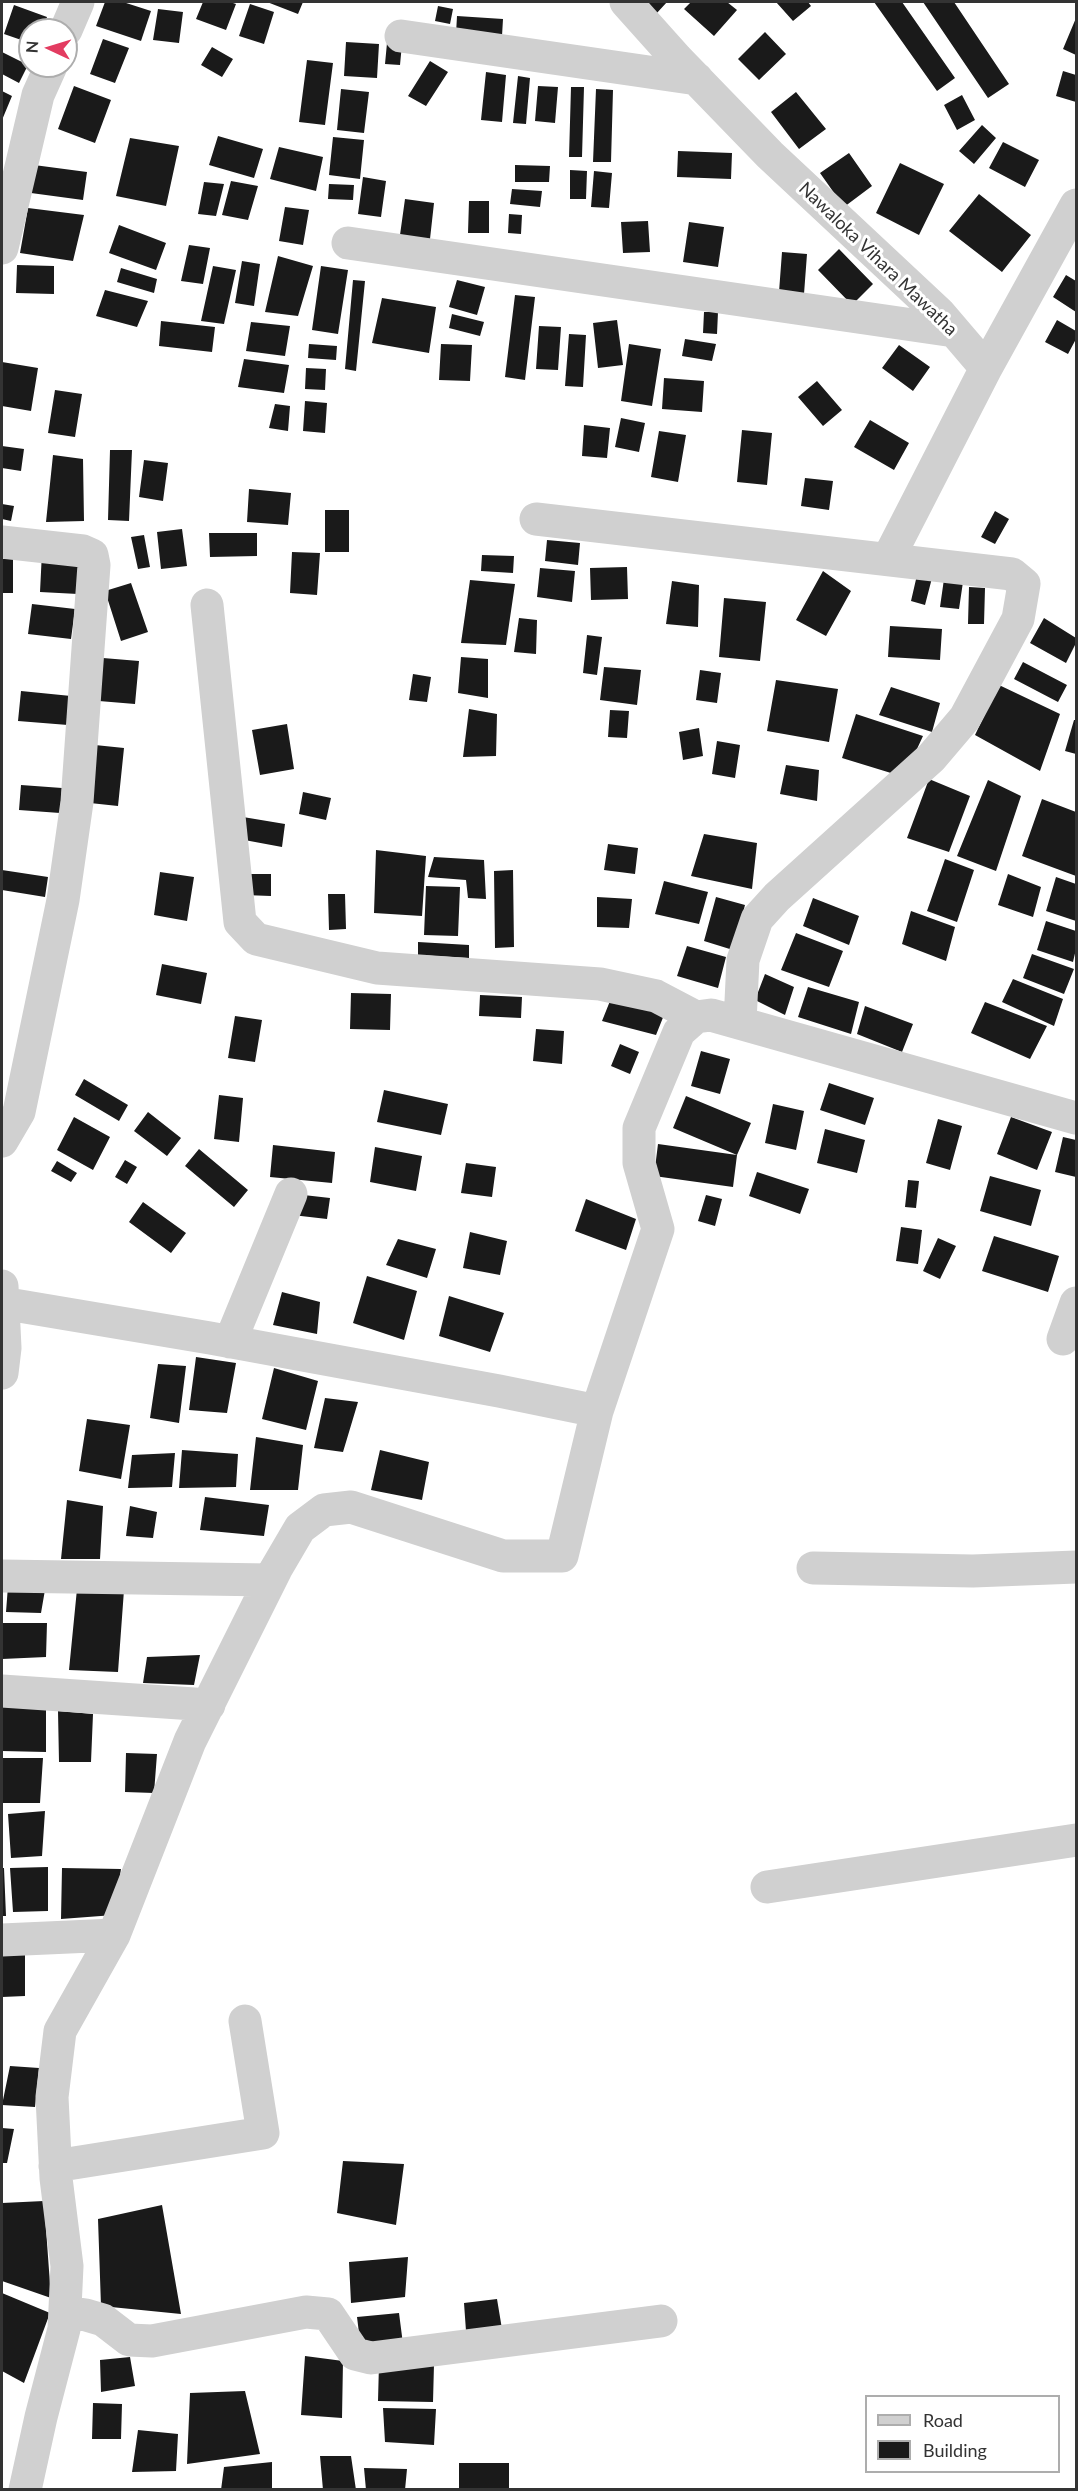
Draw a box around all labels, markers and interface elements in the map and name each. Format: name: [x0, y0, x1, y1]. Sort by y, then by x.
north arrow: [18, 18, 78, 78]
text: N: [22, 40, 41, 54]
street label: Nawaloka Vihara Mawatha: [794, 178, 962, 340]
legend: [865, 2395, 1060, 2473]
text: Road: [923, 2409, 963, 2431]
text: Building: [923, 2439, 987, 2461]

